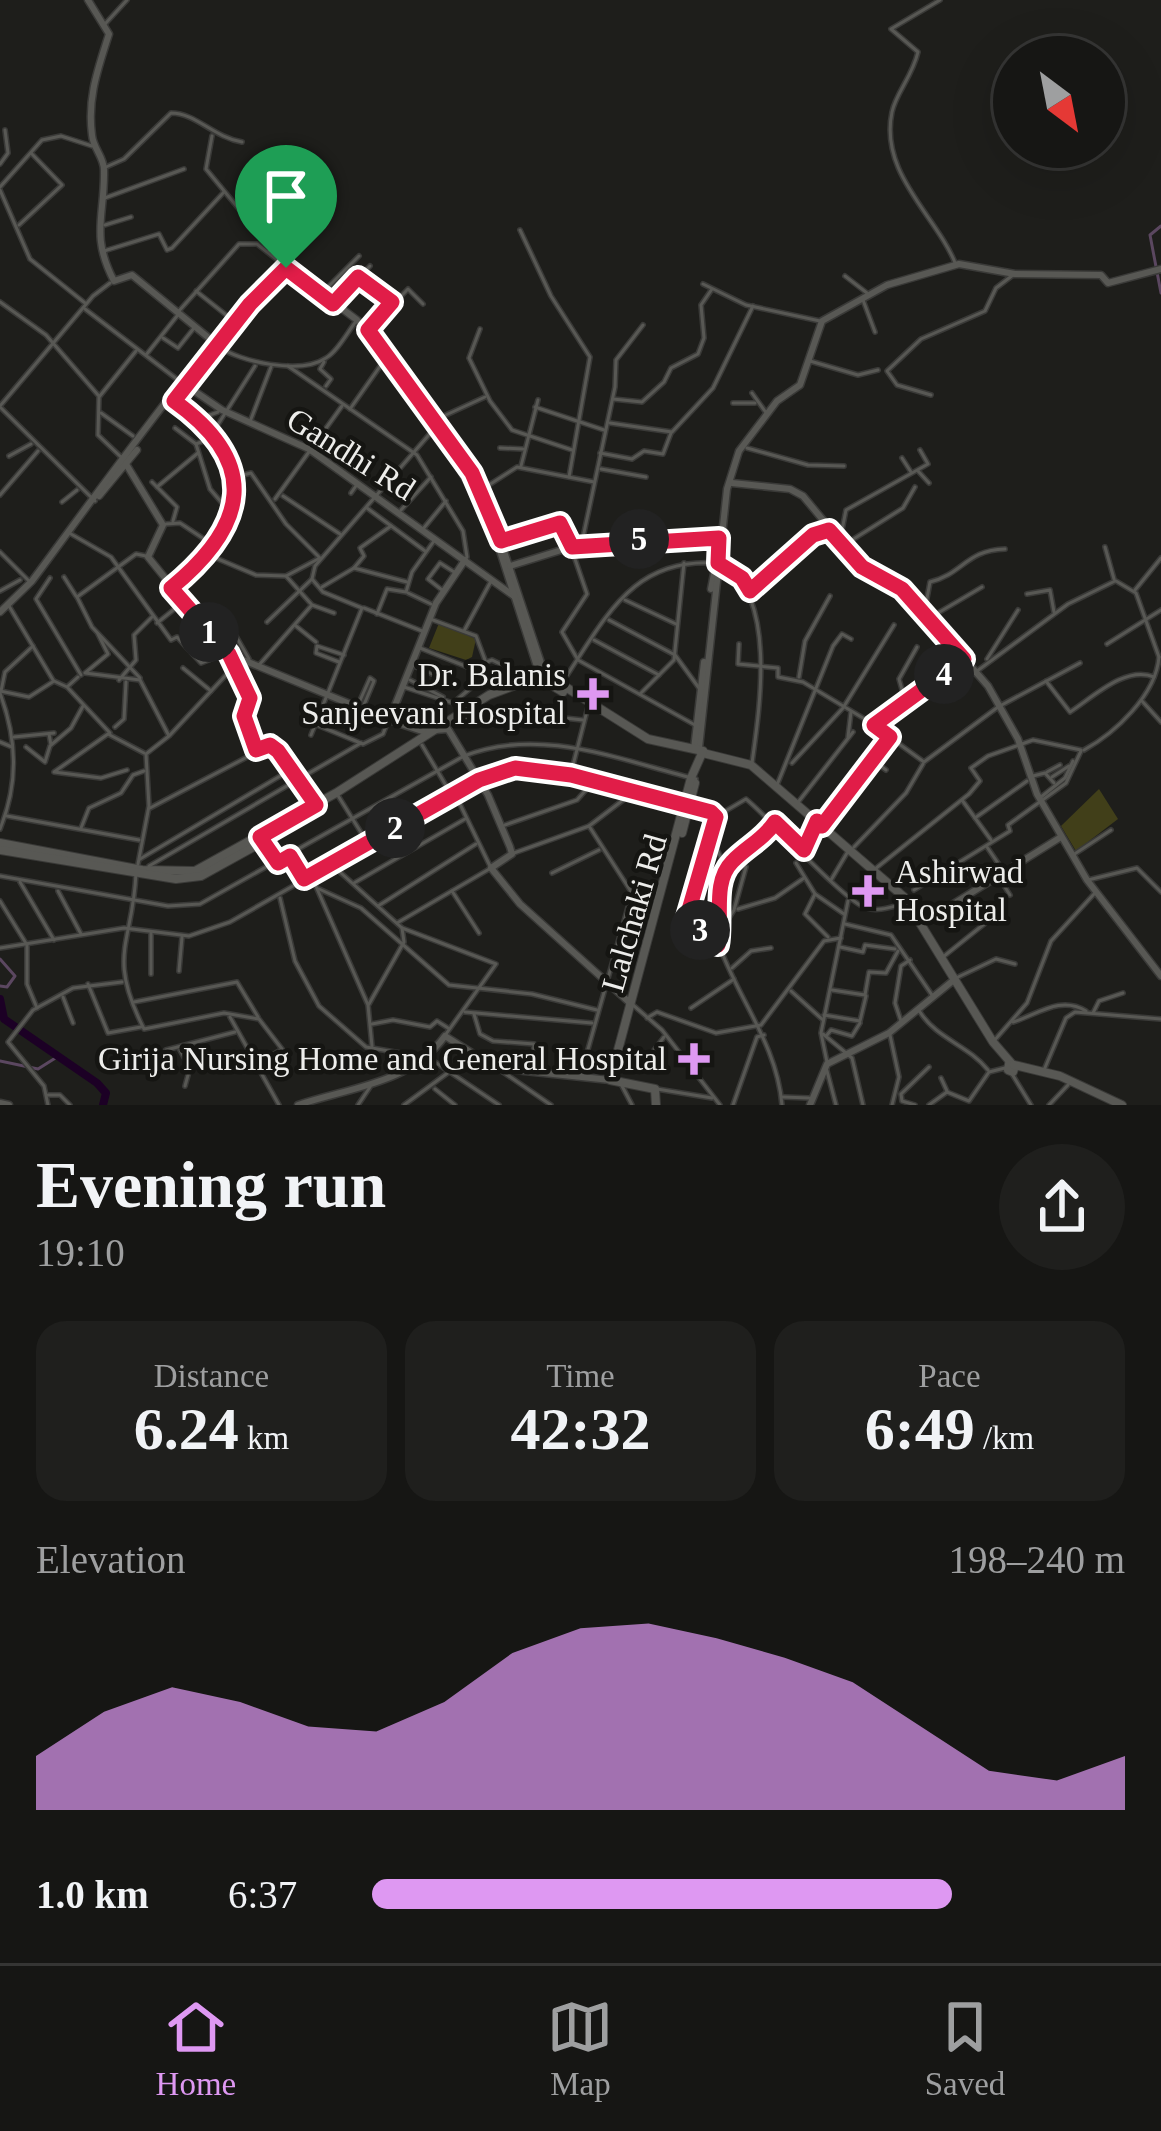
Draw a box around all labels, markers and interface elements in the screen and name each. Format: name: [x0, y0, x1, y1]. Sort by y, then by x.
north arrow: [993, 36, 1125, 168]
map controls: [993, 36, 1125, 168]
pin: [235, 145, 337, 268]
icon: arrive: [253, 163, 319, 229]
street label: Gandhi Rd: [280, 401, 422, 508]
pin: 5: [609, 509, 669, 569]
text: 5: [631, 521, 647, 557]
pin: 1: [179, 602, 239, 662]
text: 1: [201, 614, 217, 650]
pin: 4: [914, 644, 974, 704]
text: 4: [936, 656, 952, 692]
place label: Dr. Balanis Sanjeevani Hospital: [301, 657, 566, 731]
marker: Dr. Balanis Sanjeevani Hospital: [577, 678, 609, 710]
pin: 2: [365, 798, 425, 858]
text: 2: [387, 810, 403, 846]
street label: Lalchaki Rd: [594, 830, 674, 996]
place label: Ashirwad Hospital: [895, 854, 1024, 928]
marker: Ashirwad Hospital: [852, 875, 884, 907]
pin: 3: [670, 900, 730, 960]
text: 3: [692, 912, 708, 948]
place label: Girija Nursing Home and General Hospital: [98, 1041, 667, 1077]
marker: Girija Nursing Home and General Hospital: [678, 1043, 710, 1075]
button: share: [999, 1144, 1125, 1270]
text: Evening run: [36, 1148, 386, 1221]
text: 19:10: [36, 1231, 125, 1274]
text: Distance: [154, 1358, 269, 1394]
text: Time: [546, 1358, 615, 1394]
text: Pace: [918, 1358, 981, 1394]
text: 6.24: [134, 1396, 239, 1462]
text: 42:32: [511, 1396, 650, 1462]
text: 6:49: [865, 1396, 975, 1462]
text: km: [239, 1420, 289, 1456]
text: /km: [975, 1420, 1034, 1456]
text: Elevation: [36, 1538, 185, 1581]
text: 198–240 m: [948, 1538, 1125, 1581]
text: 1.0 km: [36, 1873, 149, 1916]
text: 6:37: [228, 1873, 297, 1916]
tab: Home: [156, 1994, 236, 2103]
tab: Map: [547, 1994, 613, 2103]
tab: Saved: [925, 1994, 1005, 2103]

